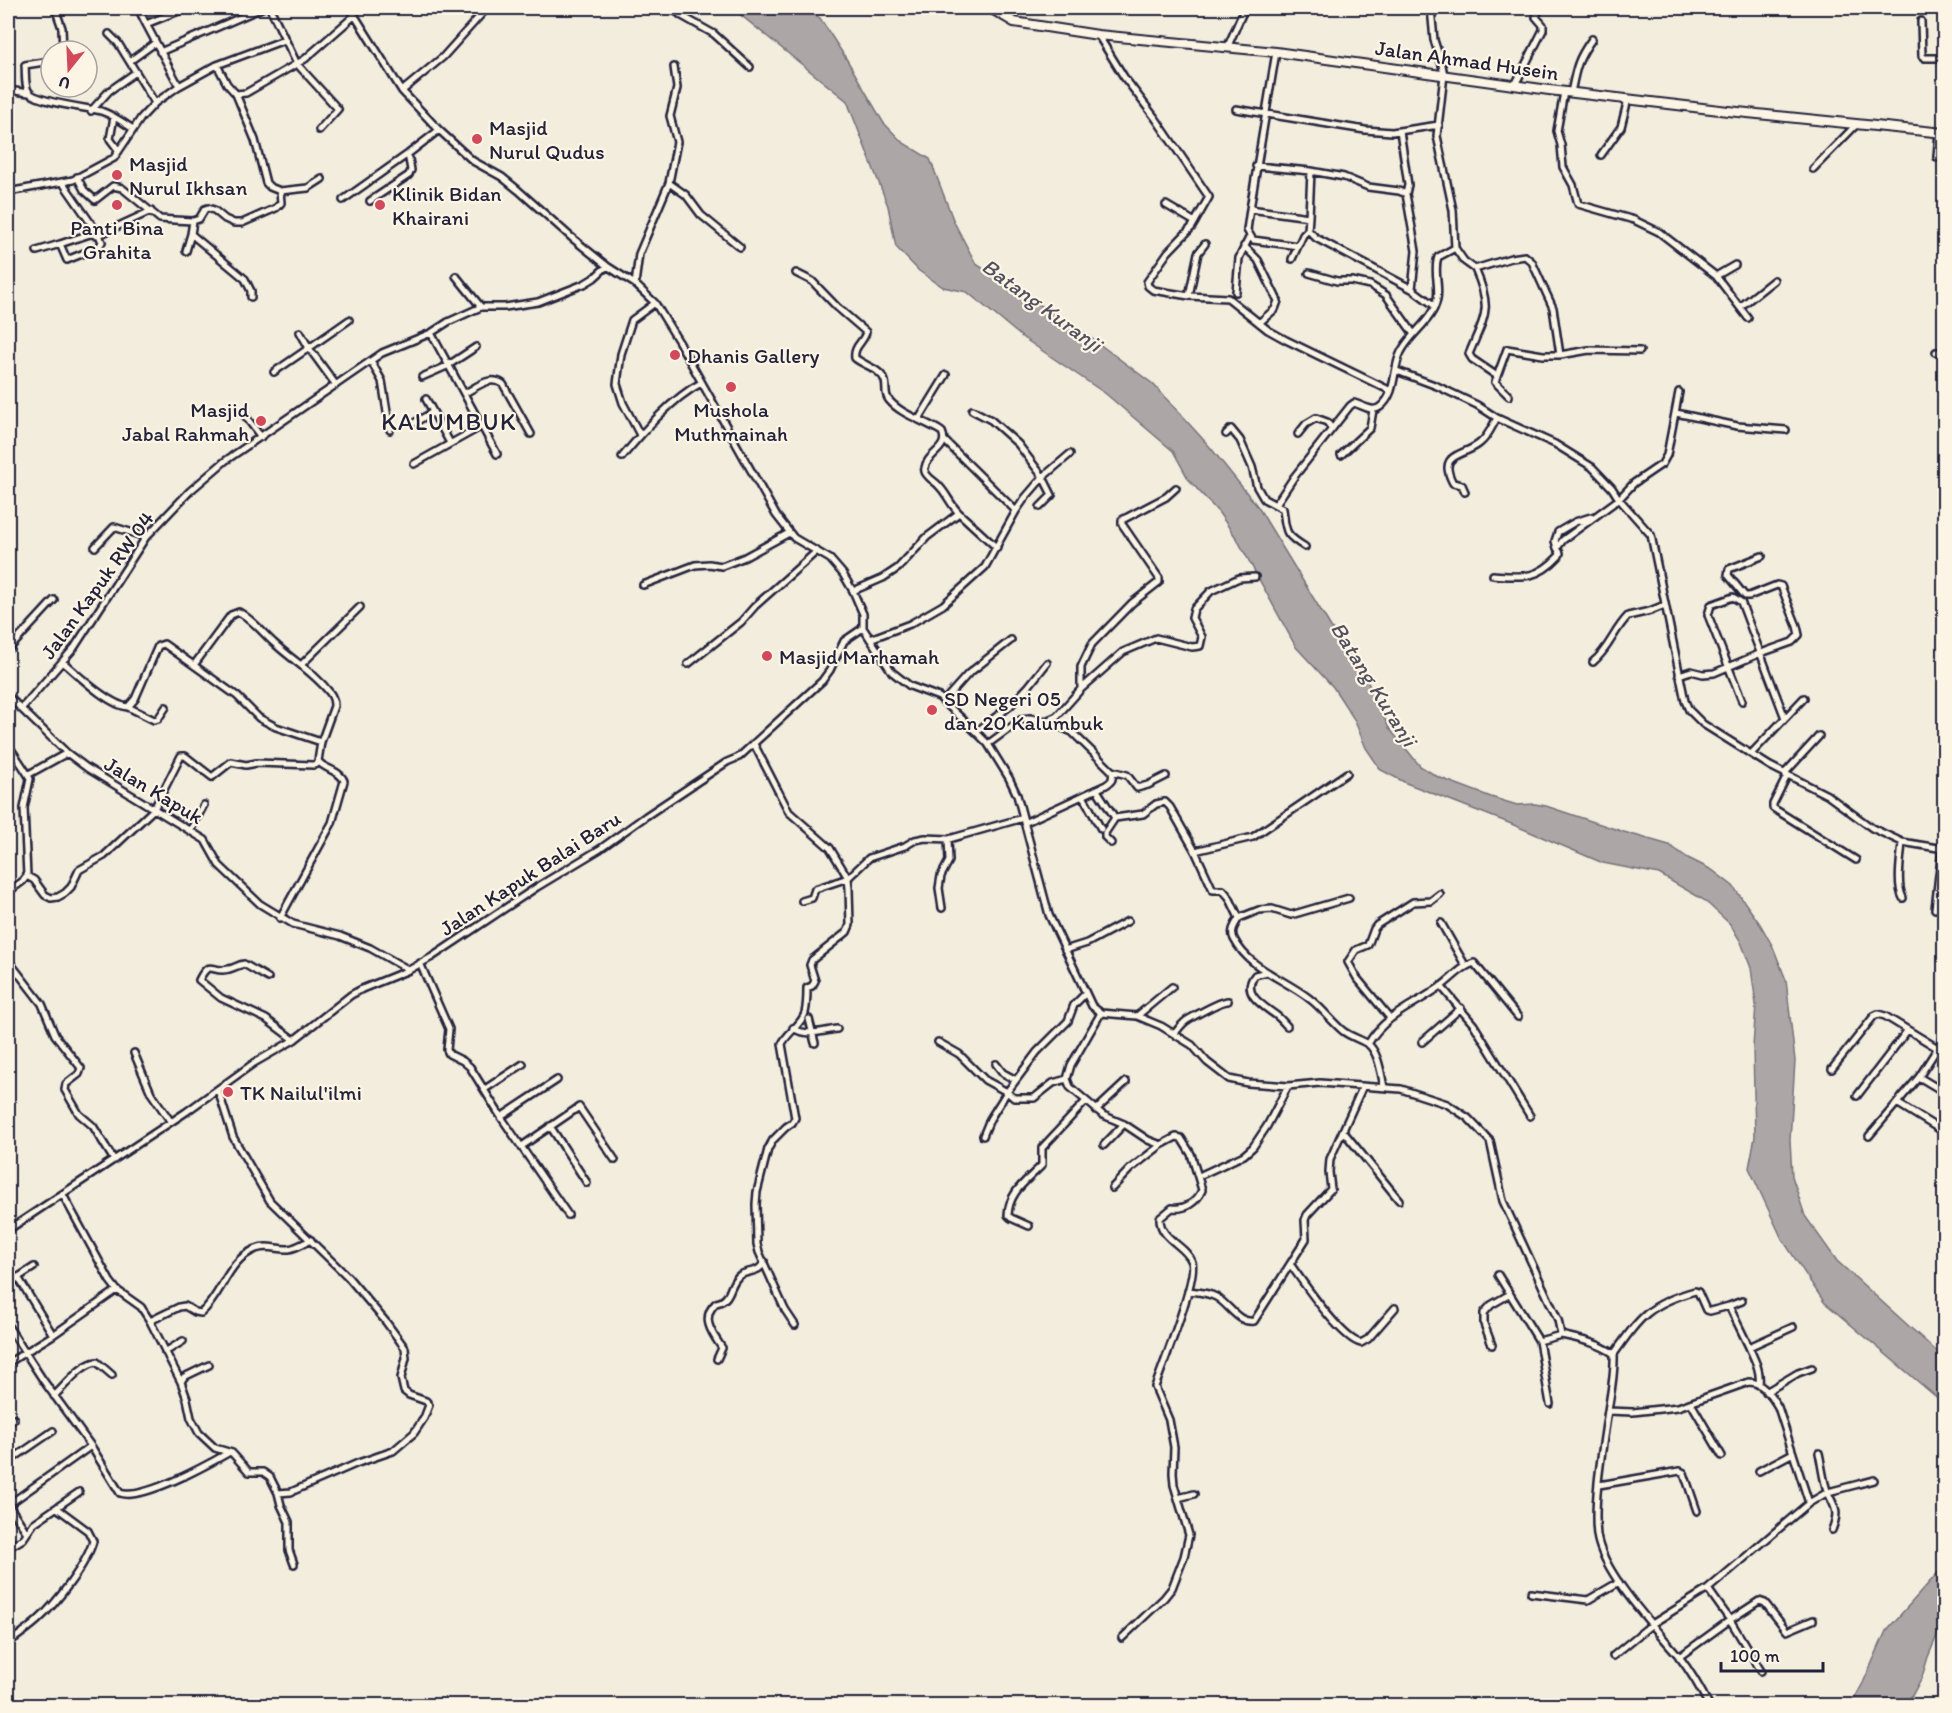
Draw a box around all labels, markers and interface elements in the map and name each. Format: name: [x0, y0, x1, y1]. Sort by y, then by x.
street label: Jalan Ahmad Husein: [1374, 35, 1560, 85]
north arrow: [39, 39, 99, 99]
text: U: [57, 72, 72, 93]
place label: Masjid Nurul Qudus: [489, 115, 605, 164]
marker: Masjid Nurul Qudus: [470, 132, 484, 146]
place label: Masjid Nurul Ikhsan: [129, 151, 248, 200]
marker: Masjid Nurul Ikhsan: [110, 168, 124, 182]
place label: Klinik Bidan Khairani: [392, 181, 502, 230]
marker: Panti Bina Grahita: [110, 198, 124, 212]
marker: Klinik Bidan Khairani: [373, 198, 387, 212]
place label: Panti Bina Grahita: [70, 215, 164, 264]
water label: Batang Kuranji: [977, 252, 1109, 359]
place label: Dhanis Gallery: [687, 343, 820, 368]
marker: Dhanis Gallery: [668, 348, 682, 362]
marker: Mushola Muthmainah: [724, 380, 738, 394]
place label: Masjid Jabal Rahmah: [122, 397, 250, 446]
place label: Mushola Muthmainah: [674, 397, 788, 446]
district label: KALUMBUK: [381, 407, 517, 436]
marker: Masjid Jabal Rahmah: [254, 414, 268, 428]
street label: Jalan Kapuk RW 04: [35, 506, 159, 664]
water label: Batang Kuranji: [1325, 617, 1424, 753]
place label: Masjid Marhamah: [779, 644, 940, 669]
marker: Masjid Marhamah: [760, 649, 774, 663]
place label: SD Negeri 05 dan 20 Kalumbuk: [944, 686, 1103, 735]
marker: SD Negeri 05 dan 20 Kalumbuk: [925, 703, 939, 717]
street label: Jalan Kapuk: [100, 751, 208, 829]
street label: Jalan Kapuk Balai Baru: [435, 805, 625, 941]
place label: TK Nailul'ilmi: [240, 1080, 362, 1105]
marker: TK Nailul'ilmi: [221, 1085, 235, 1099]
scale bar: [1721, 1635, 1823, 1673]
text: 100 m: [1730, 1645, 1780, 1667]

